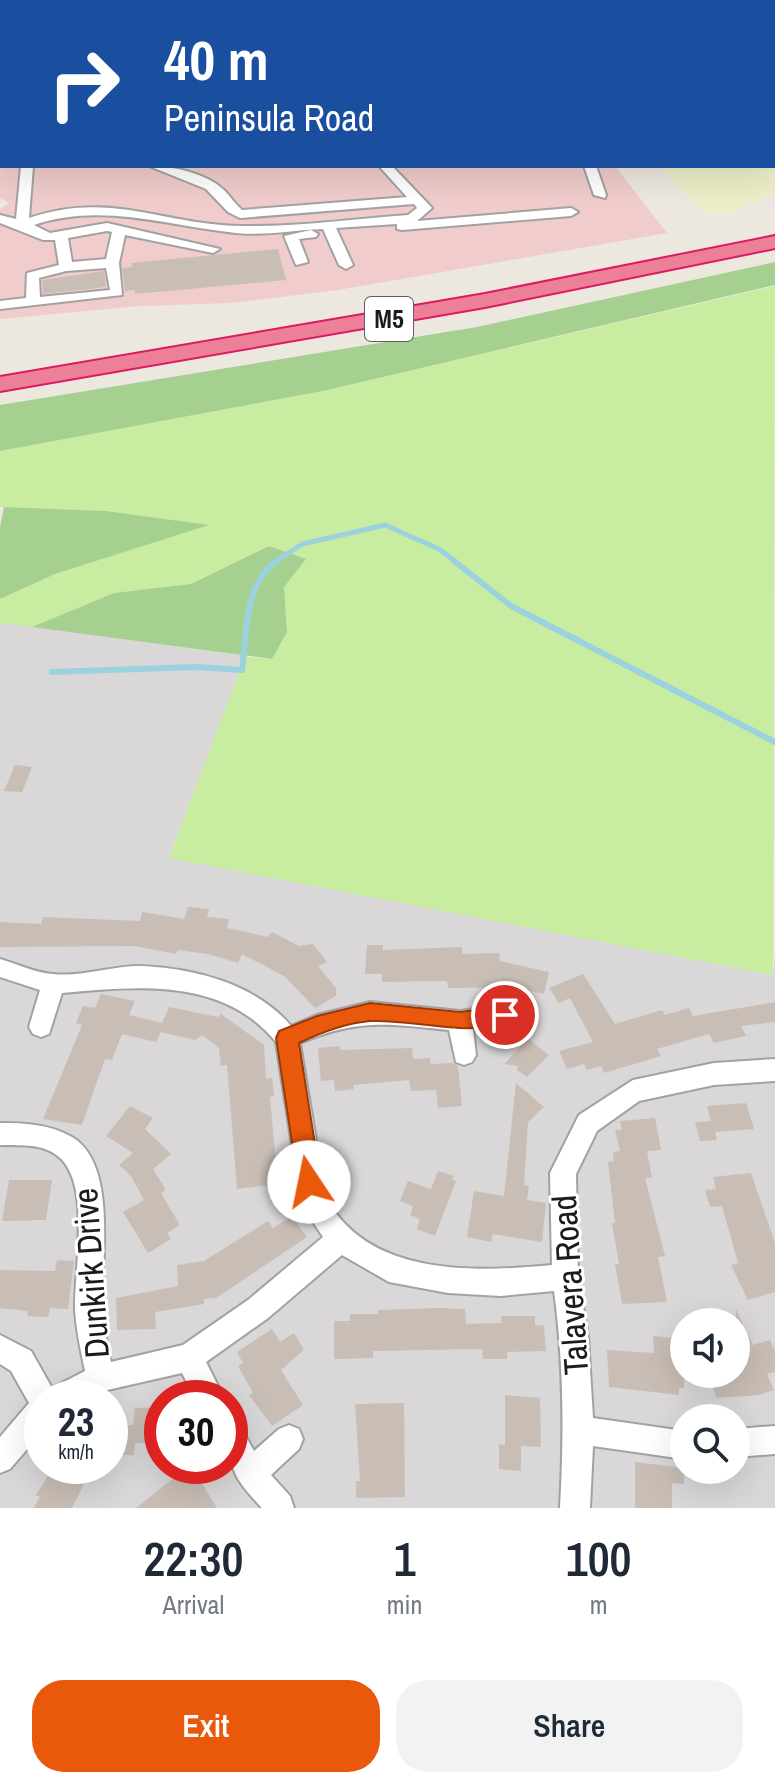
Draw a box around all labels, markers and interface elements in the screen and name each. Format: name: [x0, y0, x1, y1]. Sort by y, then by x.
text: 40 m: [164, 22, 269, 97]
icon: right: [32, 32, 136, 136]
text: Peninsula Road: [164, 94, 374, 142]
road number: M5: [365, 297, 413, 341]
pin: [471, 981, 539, 1049]
icon: arrive: [483, 993, 527, 1037]
position arrow: [267, 1140, 351, 1224]
street label: Dunkirk Drive: [62, 1186, 120, 1360]
street label: Talavera Road: [541, 1193, 599, 1377]
map controls: [670, 1308, 750, 1484]
button: sound: [670, 1308, 750, 1388]
speed limit sign: 30: [144, 1380, 248, 1484]
text: 23: [58, 1395, 94, 1448]
button: search: [670, 1404, 750, 1484]
text: km/h: [58, 1438, 94, 1465]
text: 22:30: [143, 1526, 243, 1591]
text: 1: [394, 1526, 416, 1591]
text: 100: [566, 1526, 632, 1591]
text: Arrival: [163, 1587, 224, 1622]
text: min: [387, 1587, 422, 1622]
text: m: [590, 1587, 608, 1622]
button: Exit: [32, 1680, 380, 1772]
button: Share: [396, 1680, 743, 1772]

